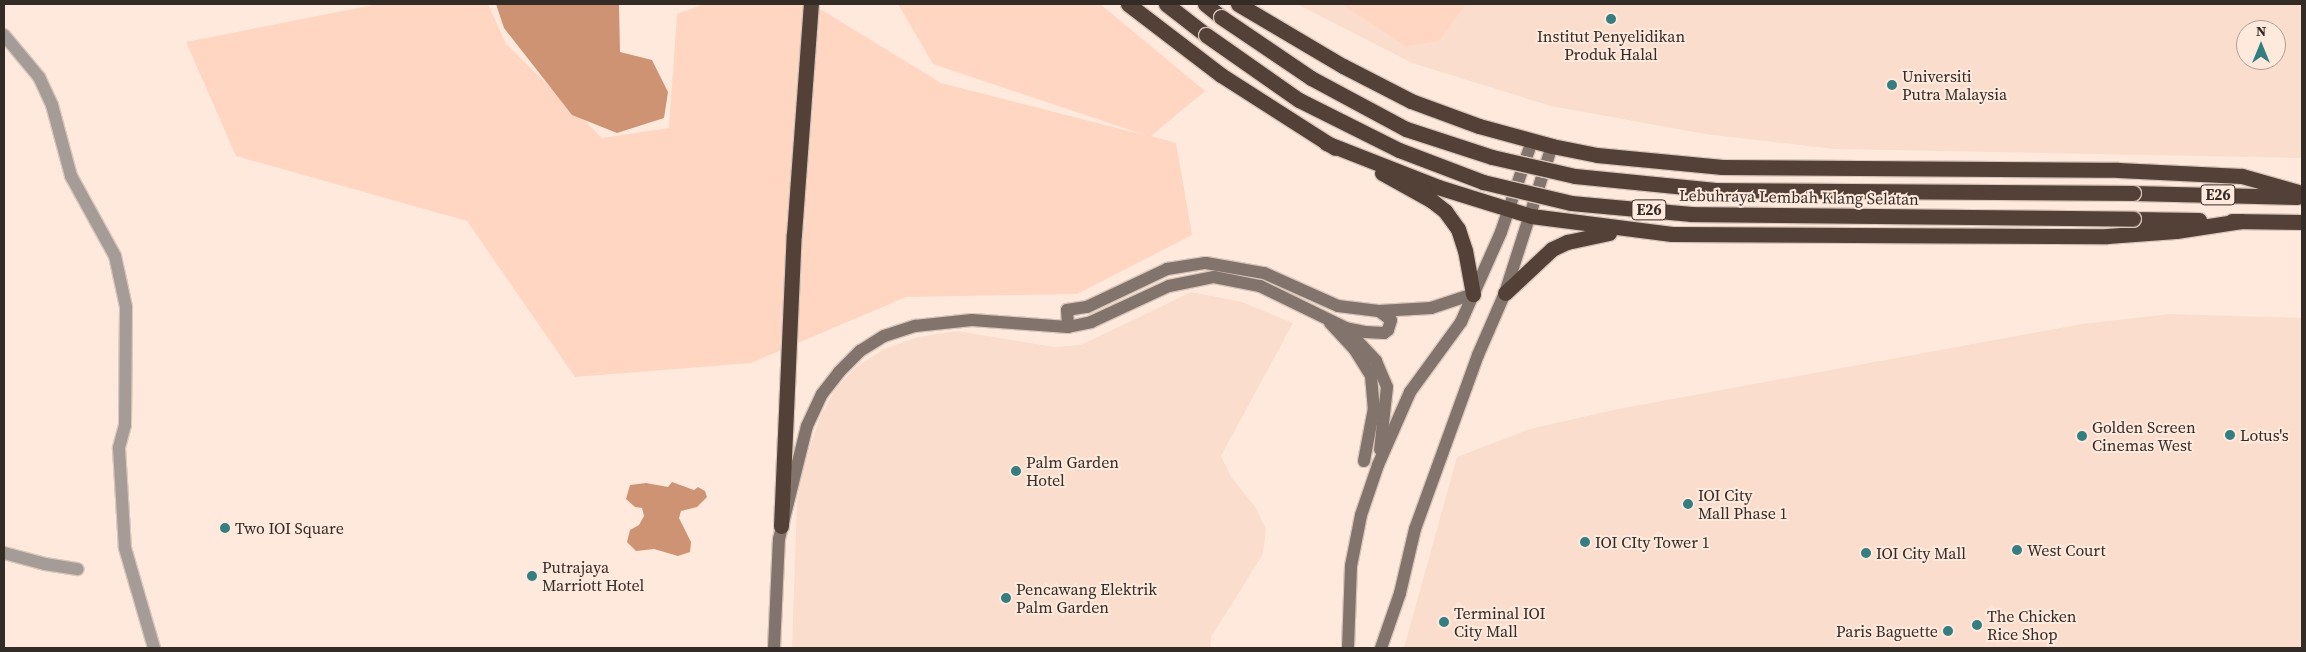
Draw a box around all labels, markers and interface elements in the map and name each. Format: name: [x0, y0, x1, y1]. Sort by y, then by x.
marker: Institut Penyelidikan Produk Halal: [1605, 13, 1617, 25]
north arrow: [2236, 20, 2286, 70]
text: N: [2256, 21, 2266, 41]
place label: Institut Penyelidikan Produk Halal: [1537, 26, 1685, 64]
place label: Universiti Putra Malaysia: [1902, 66, 2007, 104]
marker: Universiti Putra Malaysia: [1886, 79, 1898, 91]
road number: E26: [2199, 182, 2237, 208]
street label: Lebuhraya Lembah Klang Selatan: [1679, 185, 1919, 209]
road number: E26: [1630, 198, 1668, 222]
place label: Golden Screen Cinemas West: [2092, 417, 2196, 455]
place label: Lotus's: [2240, 425, 2289, 445]
marker: Lotus's: [2224, 429, 2236, 441]
marker: Golden Screen Cinemas West: [2076, 430, 2088, 442]
place label: Palm Garden Hotel: [1026, 452, 1119, 490]
marker: Palm Garden Hotel: [1010, 465, 1022, 477]
place label: IOI City Mall Phase 1: [1698, 485, 1788, 523]
marker: IOI City Mall Phase 1: [1682, 498, 1694, 510]
place label: Two IOI Square: [235, 518, 344, 538]
marker: Two IOI Square: [219, 522, 231, 534]
place label: IOI CIty Tower 1: [1595, 532, 1710, 552]
marker: IOI CIty Tower 1: [1579, 536, 1591, 548]
place label: West Court: [2027, 540, 2106, 560]
place label: IOI City Mall: [1876, 543, 1966, 563]
marker: West Court: [2011, 544, 2023, 556]
marker: IOI City Mall: [1860, 547, 1872, 559]
place label: Putrajaya Marriott Hotel: [542, 557, 644, 595]
marker: Putrajaya Marriott Hotel: [526, 570, 538, 582]
place label: Pencawang Elektrik Palm Garden: [1016, 579, 1157, 617]
marker: Pencawang Elektrik Palm Garden: [1000, 592, 1012, 604]
place label: Terminal IOI City Mall: [1454, 603, 1545, 641]
place label: The Chicken Rice Shop: [1987, 606, 2077, 644]
marker: Terminal IOI City Mall: [1438, 616, 1450, 628]
marker: The Chicken Rice Shop: [1971, 619, 1983, 631]
place label: Paris Baguette: [1836, 621, 1938, 641]
marker: Paris Baguette: [1942, 625, 1954, 637]

